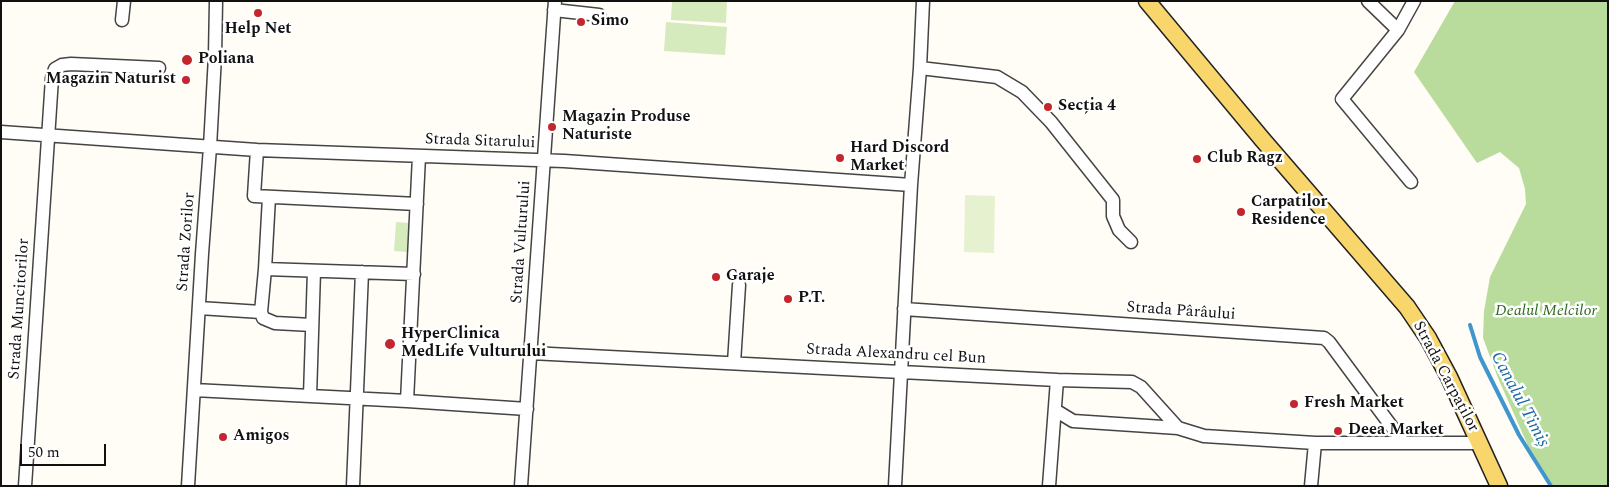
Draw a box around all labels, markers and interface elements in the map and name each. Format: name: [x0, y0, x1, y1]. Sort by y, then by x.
marker: Help Net: [252, 7, 264, 19]
place label: Simo: [591, 12, 629, 32]
marker: Simo: [575, 16, 587, 28]
place label: Help Net: [224, 20, 292, 40]
place label: Poliana: [198, 50, 254, 70]
marker: Poliana: [180, 53, 194, 67]
place label: Magazin Naturist: [46, 70, 176, 90]
marker: Magazin Naturist: [180, 74, 192, 86]
place label: Secția 4: [1058, 97, 1116, 117]
marker: Secția 4: [1042, 101, 1054, 113]
place label: Magazin Produse Naturiste: [562, 108, 690, 146]
marker: Magazin Produse Naturiste: [546, 121, 558, 133]
street label: Strada Sitarului: [424, 130, 536, 154]
place label: Hard Discord Market: [850, 139, 949, 177]
place label: Club Ragz: [1207, 149, 1283, 169]
marker: Hard Discord Market: [834, 152, 846, 164]
marker: Club Ragz: [1191, 153, 1203, 165]
street label: Strada Vulturului: [508, 180, 536, 304]
street label: Strada Zorilor: [174, 192, 200, 292]
place label: Carpatilor Residence: [1251, 193, 1327, 231]
marker: Carpatilor Residence: [1235, 206, 1247, 218]
street label: Strada Muncitorilor: [5, 238, 35, 380]
place label: Garaje: [726, 267, 775, 287]
marker: Garaje: [710, 271, 722, 283]
place label: P.T.: [798, 289, 825, 309]
marker: P.T.: [782, 293, 794, 305]
street label: Strada Pârâului: [1126, 299, 1236, 325]
park label: Dealul Melcilor: [1495, 302, 1597, 322]
street label: Strada Carpaților: [1408, 318, 1482, 436]
place label: HyperClinica MedLife Vulturului: [401, 325, 546, 363]
marker: HyperClinica MedLife Vulturului: [383, 337, 397, 351]
street label: Strada Alexandru cel Bun: [806, 341, 986, 369]
water label: Canalul Timiș: [1485, 349, 1553, 451]
place label: Fresh Market: [1304, 394, 1404, 414]
marker: Fresh Market: [1288, 398, 1300, 410]
place label: Deea Market: [1348, 421, 1444, 441]
marker: Deea Market: [1332, 425, 1344, 437]
place label: Amigos: [233, 427, 289, 447]
marker: Amigos: [217, 431, 229, 443]
scale bar: [22, 434, 109, 466]
text: 50 m: [28, 441, 60, 464]

